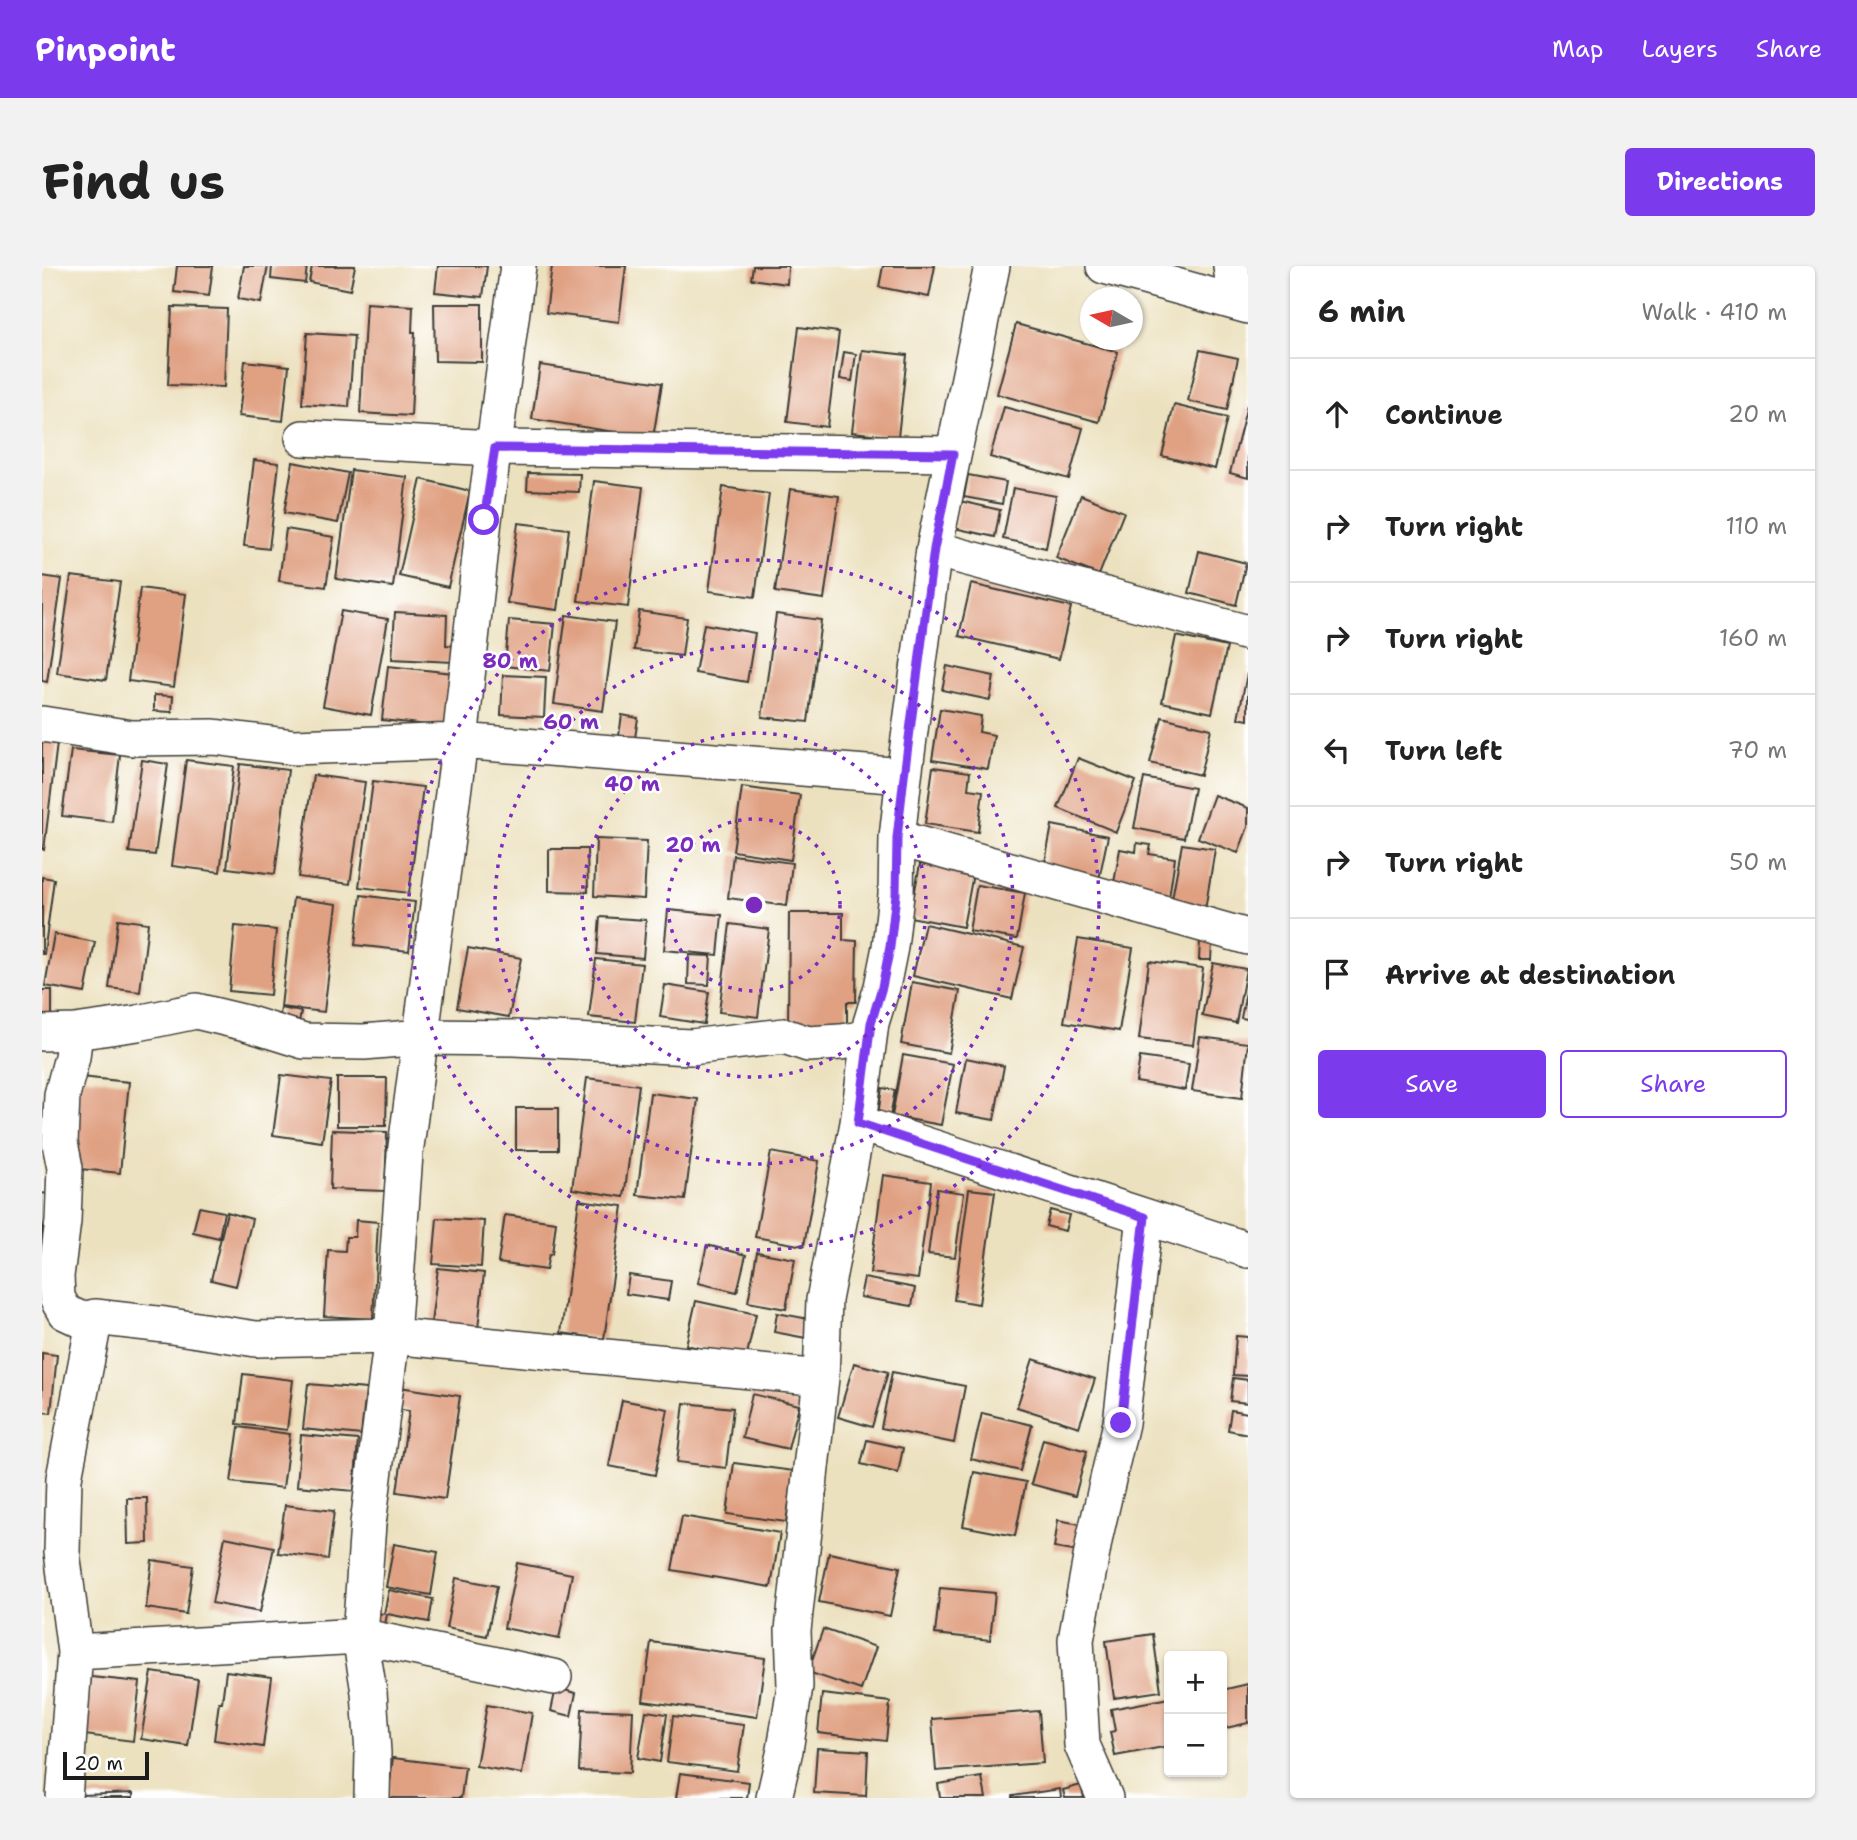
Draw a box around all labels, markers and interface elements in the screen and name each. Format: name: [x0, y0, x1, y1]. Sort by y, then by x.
text: Pinpoint: [35, 27, 176, 72]
text: Map: [1552, 33, 1603, 65]
text: Layers: [1641, 33, 1718, 65]
text: Share: [1756, 33, 1822, 65]
button: Directions: [1625, 148, 1815, 216]
text: Find us: [42, 149, 225, 215]
north arrow: [1080, 287, 1143, 350]
text: 6 min: [1318, 291, 1405, 332]
text: Walk · 410 m: [1642, 297, 1787, 327]
icon: ahead: [1318, 395, 1356, 433]
text: Continue: [1385, 397, 1503, 432]
text: 20 m: [1728, 399, 1787, 429]
route start: [468, 504, 499, 535]
icon: right: [1318, 507, 1356, 545]
text: Turn right: [1385, 509, 1523, 544]
text: 110 m: [1725, 511, 1787, 541]
icon: right: [1318, 619, 1356, 657]
text: Turn right: [1385, 621, 1523, 656]
text: 160 m: [1719, 623, 1787, 653]
text: 80 m: [482, 647, 538, 675]
text: 60 m: [543, 708, 599, 736]
icon: left: [1318, 731, 1356, 769]
text: Turn left: [1385, 733, 1502, 768]
text: 70 m: [1728, 735, 1787, 765]
text: 40 m: [604, 770, 660, 798]
text: 20 m: [665, 831, 721, 859]
icon: right: [1318, 843, 1356, 881]
text: Turn right: [1385, 845, 1523, 880]
text: 50 m: [1729, 847, 1787, 877]
centre of rings: [742, 893, 766, 917]
icon: arrive: [1318, 955, 1356, 993]
text: Arrive at destination: [1385, 957, 1675, 992]
button: Save: [1318, 1050, 1546, 1118]
button: Share: [1560, 1050, 1787, 1118]
route end: [1105, 1407, 1136, 1438]
map controls: [1164, 1651, 1227, 1777]
button: +: [1164, 1651, 1227, 1714]
button: −: [1164, 1714, 1227, 1777]
scale bar: [63, 1749, 149, 1781]
text: 20 m: [74, 1751, 123, 1776]

